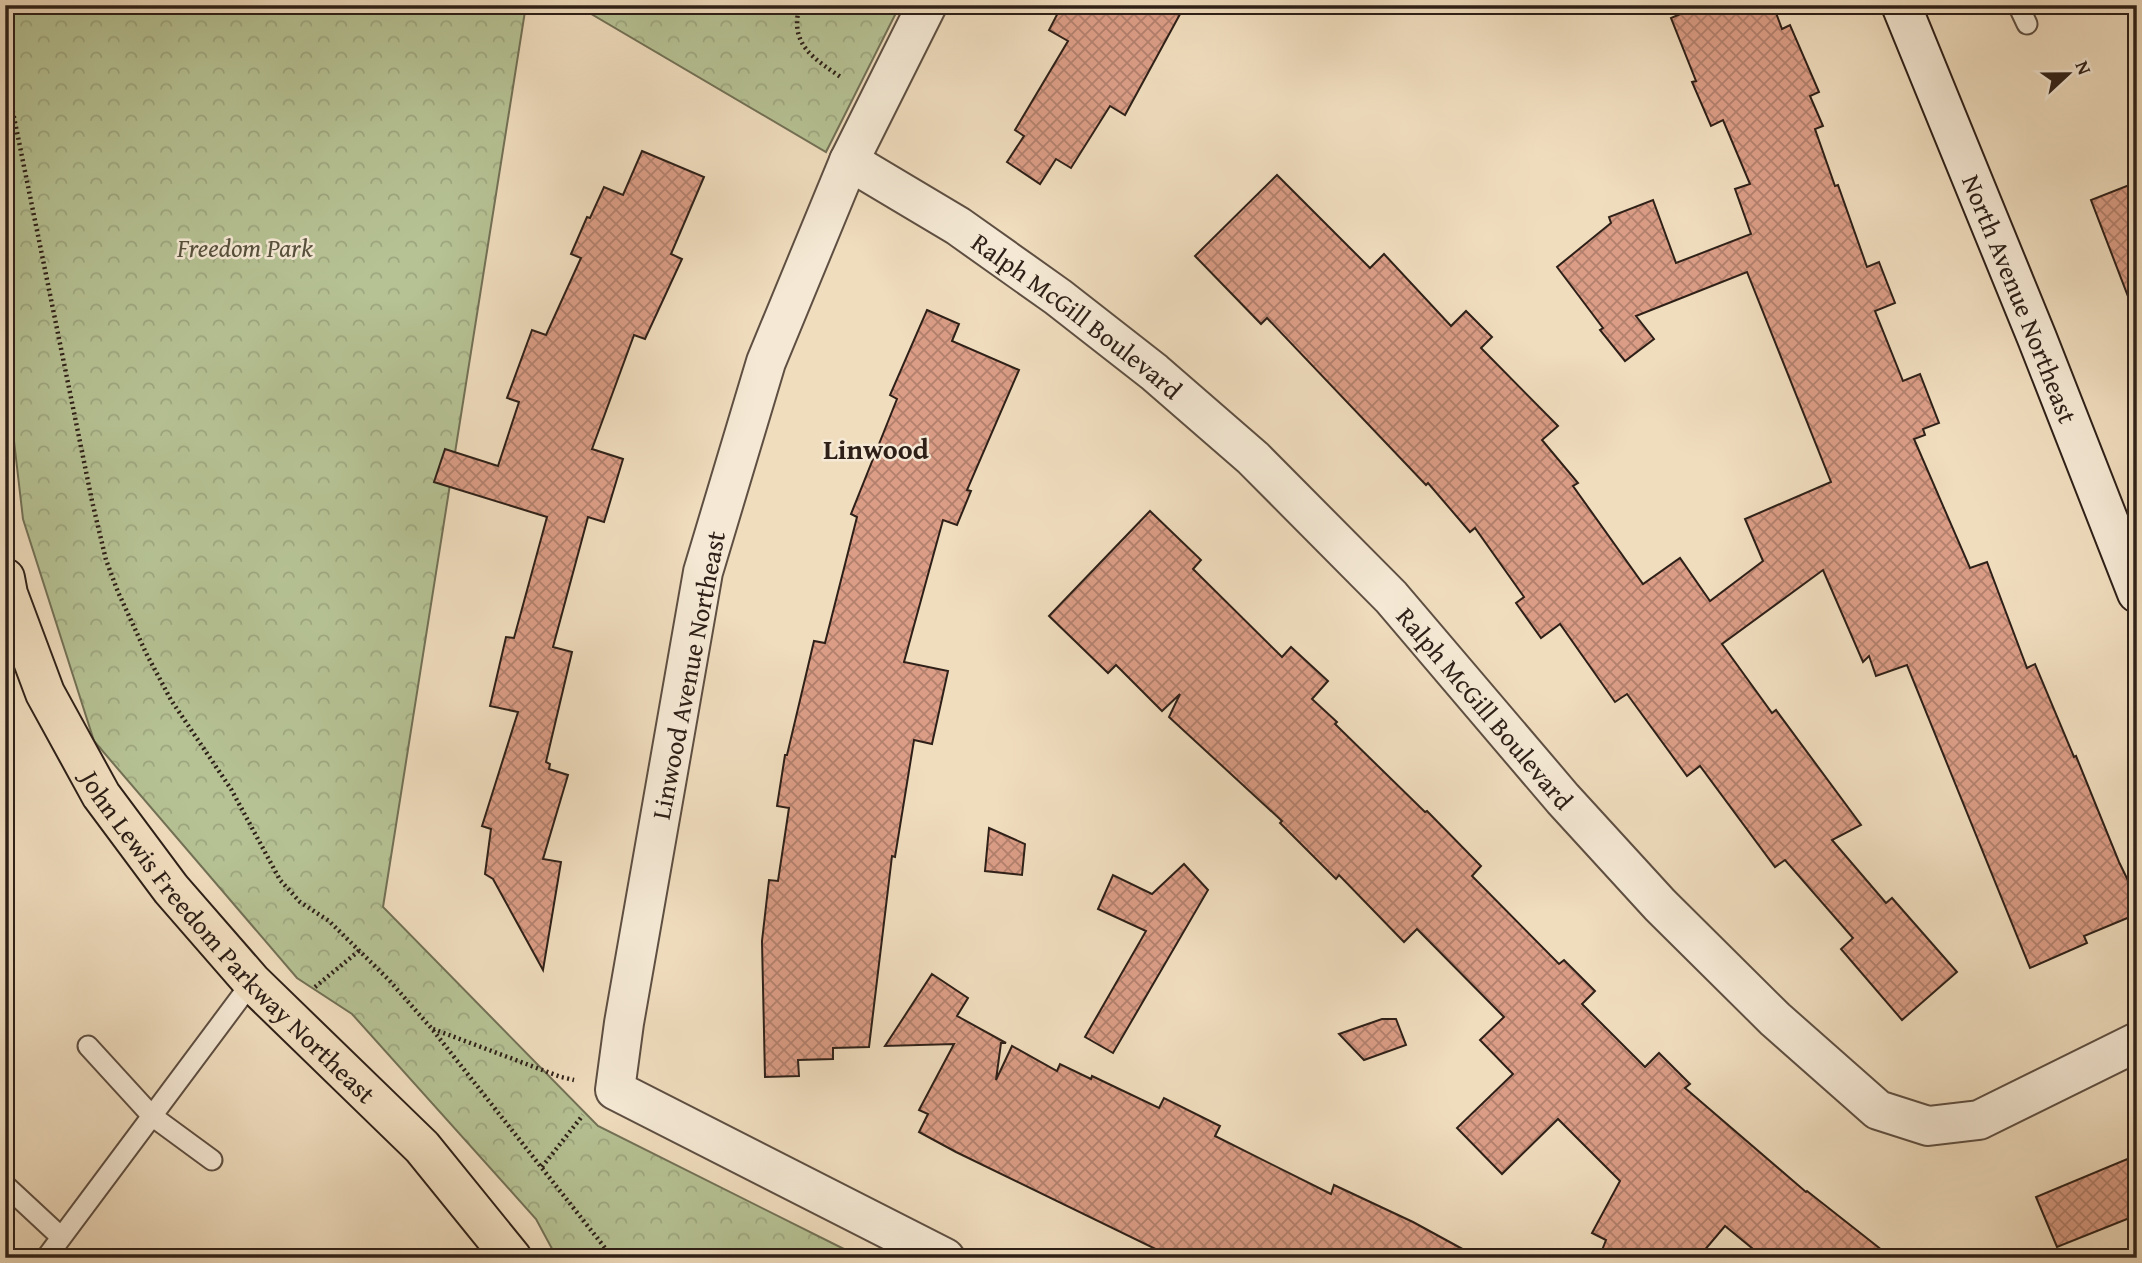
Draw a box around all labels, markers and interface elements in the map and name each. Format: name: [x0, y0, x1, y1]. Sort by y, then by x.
north arrow: [2034, 38, 2104, 108]
text: N: [2068, 56, 2099, 79]
street label: North Avenue Northeast: [1953, 168, 2088, 429]
street label: Ralph McGill Boulevard: [964, 222, 1191, 408]
park label: Freedom Park: [176, 228, 313, 267]
district label: Linwood: [823, 428, 930, 469]
street label: Linwood Avenue Northeast: [641, 527, 735, 823]
street label: Ralph McGill Boulevard: [1388, 598, 1583, 818]
street label: John Lewis Freedom Parkway Northeast: [70, 760, 385, 1112]

